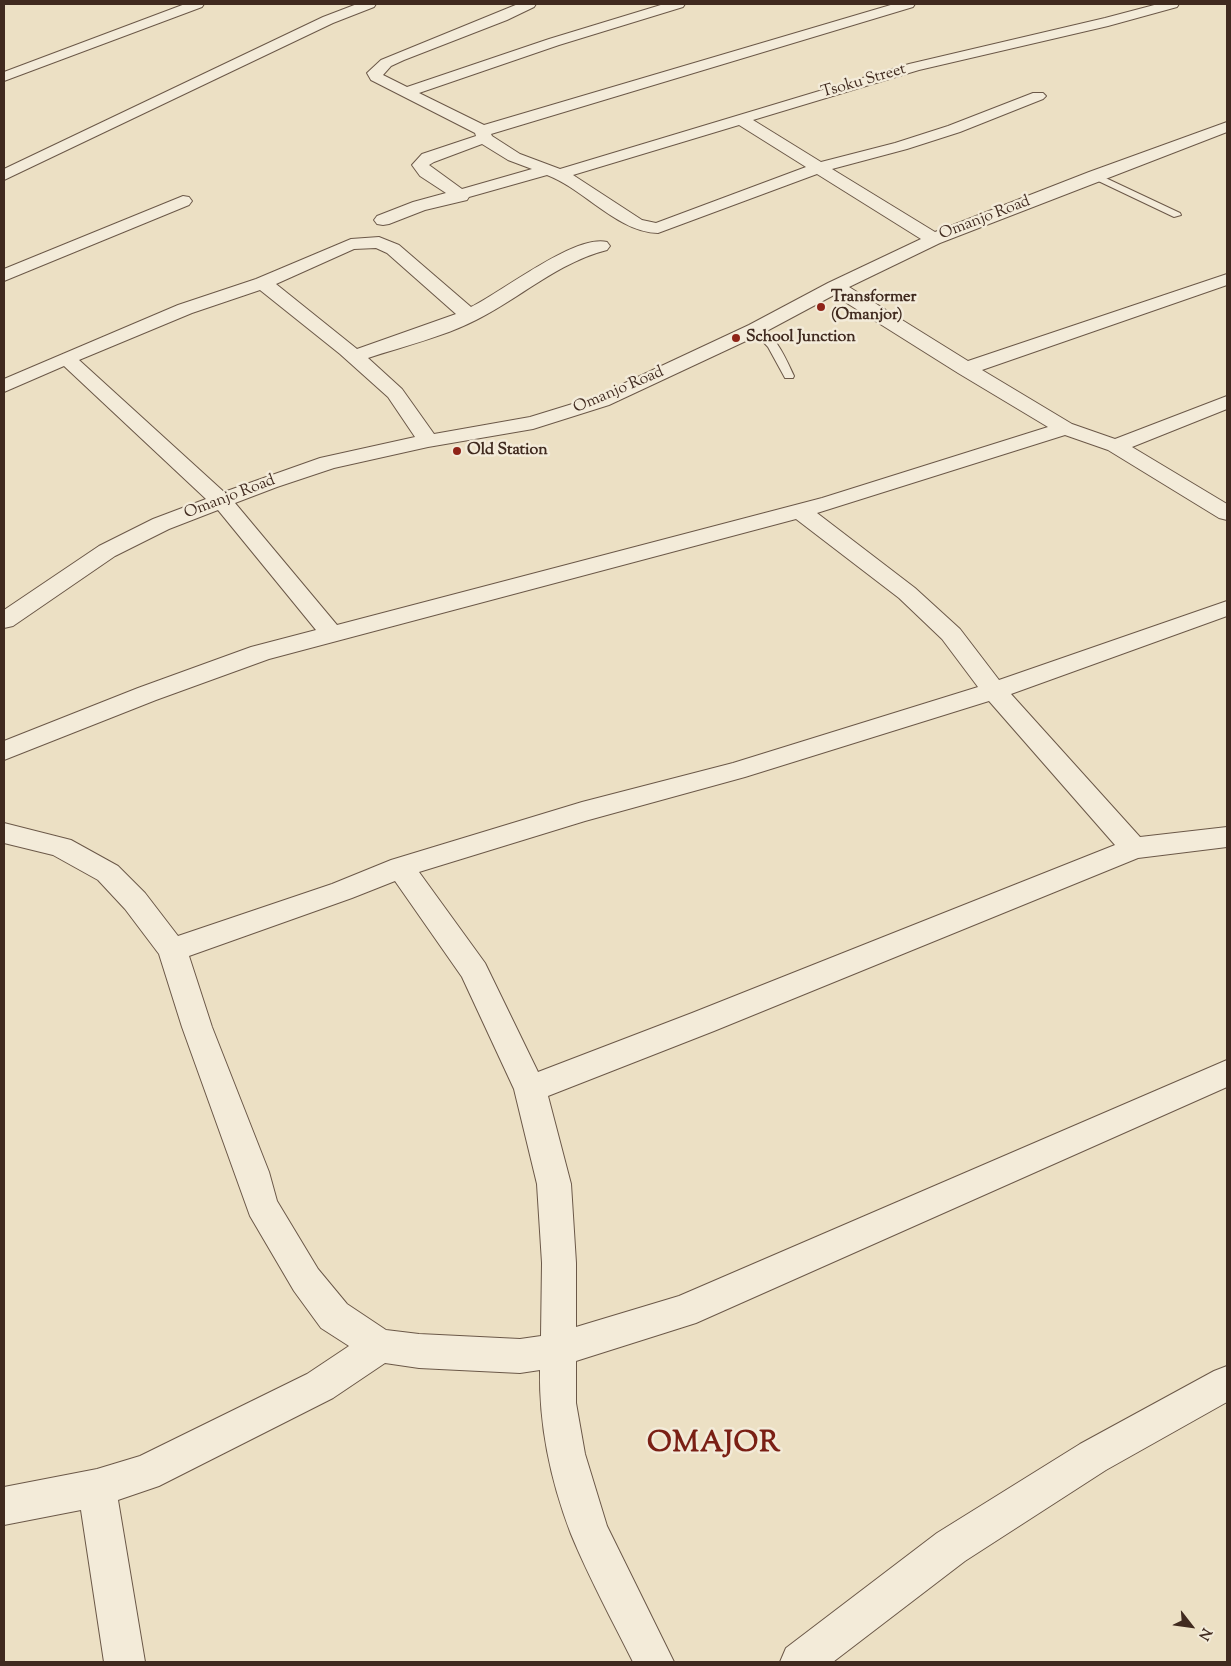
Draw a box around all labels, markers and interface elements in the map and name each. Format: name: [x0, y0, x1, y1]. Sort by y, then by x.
street label: Tsoku Street: [819, 61, 909, 103]
street label: Omanjo Road: [937, 193, 1033, 245]
place label: Transformer (Omanjor): [831, 288, 916, 326]
marker: Transformer (Omanjor): [815, 301, 827, 313]
place label: School Junction: [746, 328, 856, 348]
marker: School Junction: [730, 332, 742, 344]
street label: Omanjo Road: [571, 363, 667, 419]
place label: Old Station: [467, 441, 548, 461]
marker: Old Station: [451, 445, 463, 457]
street label: Omanjo Road: [182, 472, 278, 524]
district label: OMAJOR: [646, 1429, 782, 1463]
north arrow: [1166, 1601, 1216, 1651]
text: N: [1193, 1624, 1215, 1643]

